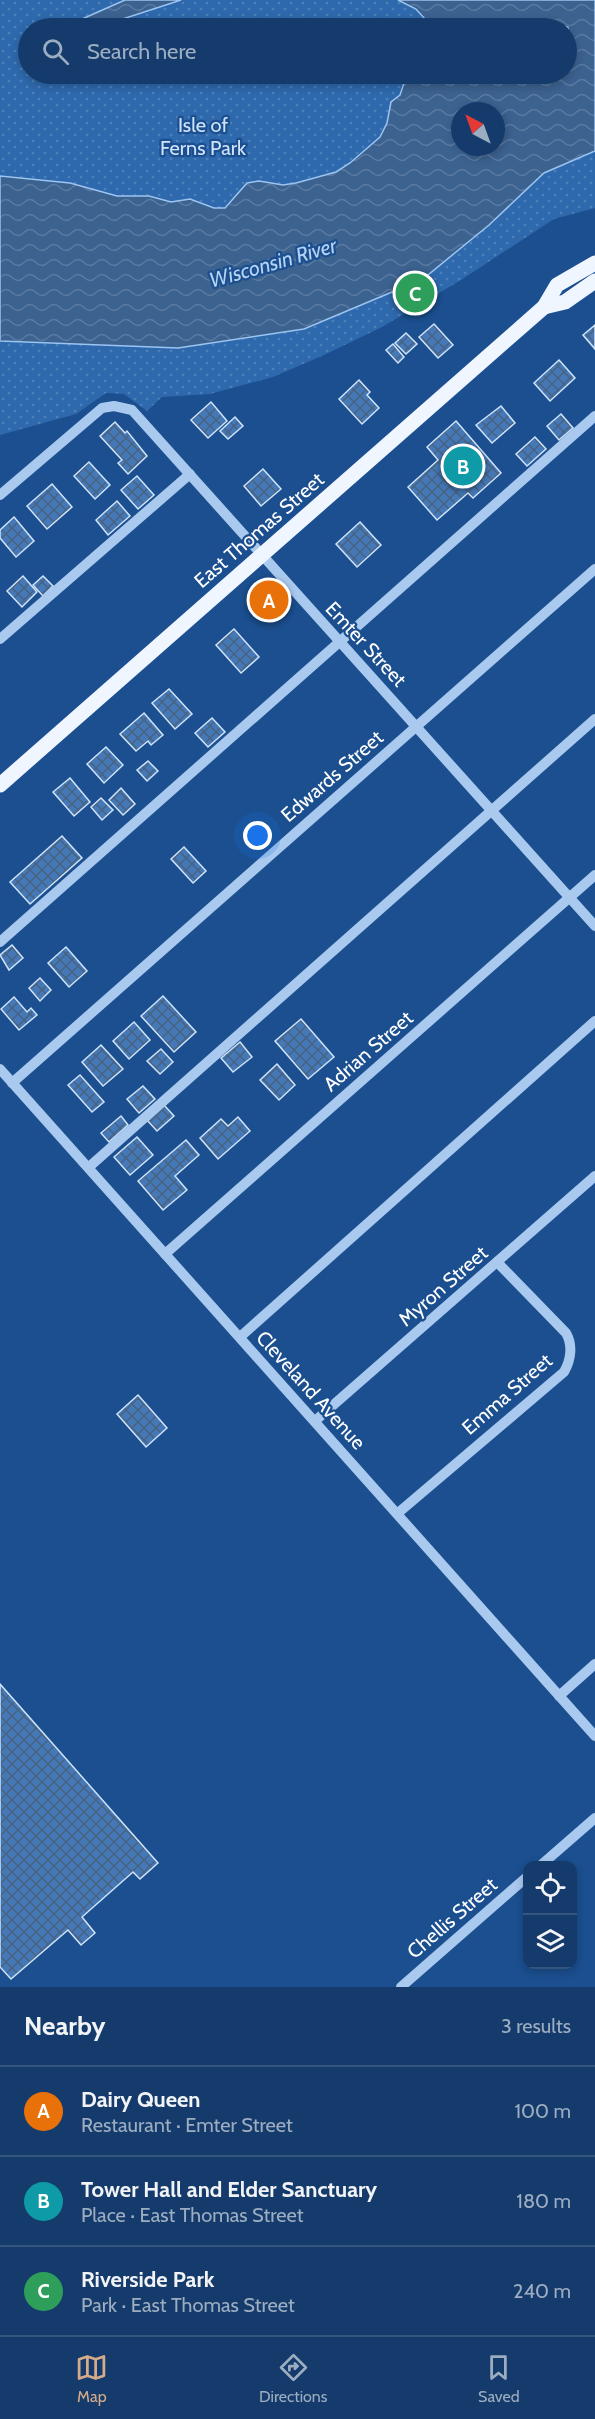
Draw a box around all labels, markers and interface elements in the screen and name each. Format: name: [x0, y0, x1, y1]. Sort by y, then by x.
search box: [18, 18, 577, 84]
icon: search: [39, 35, 72, 68]
text: Search here: [87, 38, 196, 65]
north arrow: [451, 102, 505, 156]
park label: Isle of Ferns Park: [160, 113, 246, 160]
water label: Wisconsin River: [206, 232, 341, 293]
pin: C: [396, 270, 434, 316]
pin: B: [444, 444, 482, 488]
street label: East Thomas Street: [189, 467, 329, 593]
pin: A: [250, 578, 288, 622]
street label: Emter Street: [321, 597, 412, 692]
street label: Edwards Street: [276, 725, 388, 827]
your location: [243, 821, 272, 850]
street label: Adrian Street: [318, 1006, 418, 1096]
street label: Myron Street: [394, 1241, 493, 1331]
street label: Cleveland Avenue: [251, 1326, 371, 1454]
street label: Emma Street: [457, 1348, 557, 1440]
map controls: [523, 1861, 577, 1969]
button: locate: [523, 1861, 577, 1915]
street label: Chellis Street: [402, 1872, 502, 1964]
button: layers: [523, 1915, 577, 1969]
text: Nearby: [24, 2010, 105, 2042]
text: 3 results: [501, 2014, 571, 2038]
text: Dairy Queen: [81, 2086, 200, 2113]
text: A: [37, 2099, 50, 2123]
text: 100 m: [515, 2099, 571, 2123]
text: Restaurant · Emter Street: [81, 2113, 293, 2137]
text: Tower Hall and Elder Sanctuary: [81, 2176, 377, 2203]
text: B: [37, 2189, 50, 2213]
text: 180 m: [516, 2189, 571, 2213]
text: Place · East Thomas Street: [81, 2203, 304, 2227]
text: Riverside Park: [81, 2266, 214, 2293]
text: C: [37, 2279, 50, 2303]
text: 240 m: [513, 2279, 571, 2303]
text: Park · East Thomas Street: [81, 2293, 295, 2317]
tab: Map: [75, 2351, 108, 2406]
tab: Directions: [259, 2351, 327, 2406]
tab: Saved: [478, 2351, 520, 2406]

